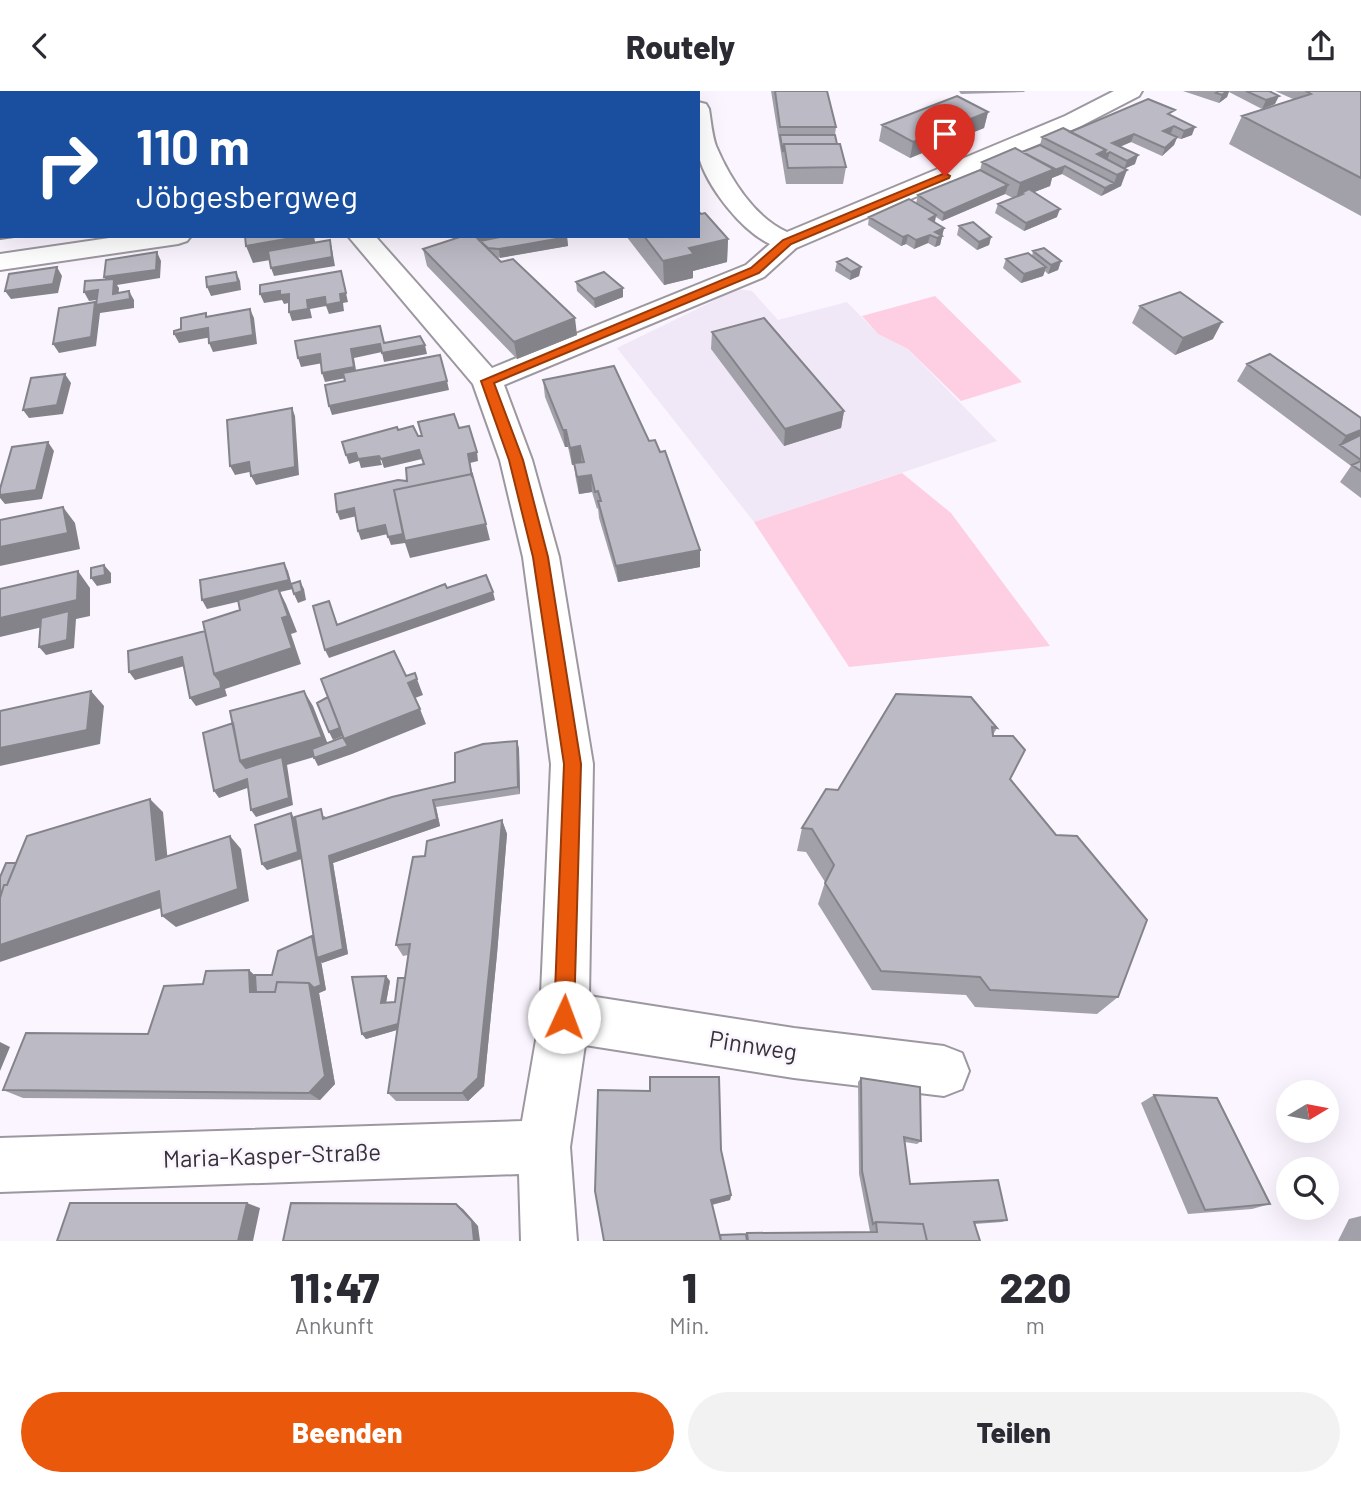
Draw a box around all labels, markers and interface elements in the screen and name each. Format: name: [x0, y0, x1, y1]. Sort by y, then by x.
icon: back: [21, 27, 59, 65]
text: Routely: [626, 27, 735, 65]
icon: share: [1302, 27, 1340, 65]
pin: [915, 104, 975, 176]
icon: arrive: [926, 115, 964, 153]
text: 110 m: [136, 116, 250, 175]
icon: right: [21, 119, 112, 210]
text: Jöbgesbergweg: [136, 176, 358, 214]
position arrow: [527, 980, 601, 1054]
street label: Pinnweg: [707, 1023, 799, 1066]
north arrow: [1276, 1080, 1339, 1143]
map controls: [1276, 1080, 1339, 1220]
street label: Maria-Kasper-Straße: [162, 1136, 382, 1173]
button: search: [1276, 1157, 1339, 1220]
text: 11:47: [290, 1261, 379, 1311]
text: 1: [682, 1261, 697, 1311]
text: 220: [1000, 1261, 1071, 1311]
text: Ankunft: [295, 1311, 374, 1339]
text: Min.: [669, 1311, 710, 1339]
text: m: [1026, 1311, 1045, 1339]
button: Beenden: [21, 1392, 674, 1472]
button: Teilen: [688, 1392, 1340, 1472]

